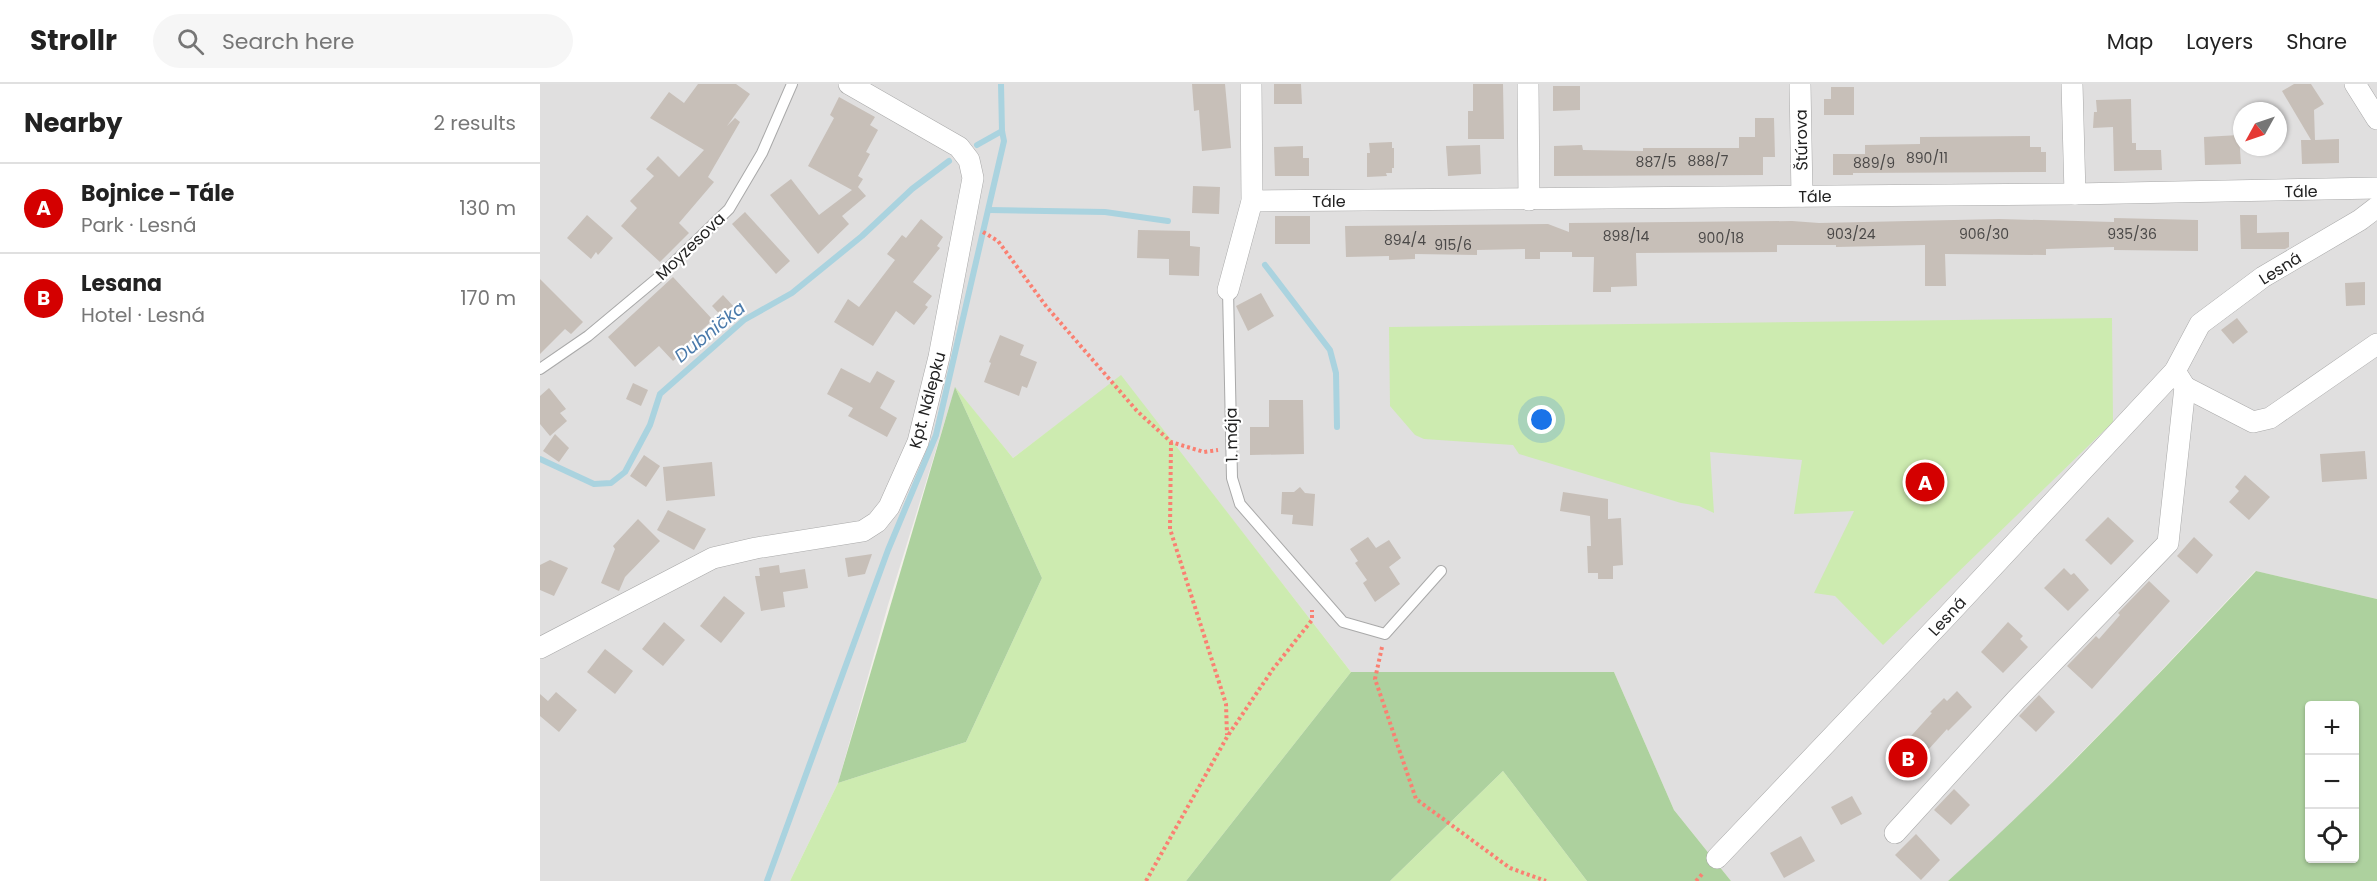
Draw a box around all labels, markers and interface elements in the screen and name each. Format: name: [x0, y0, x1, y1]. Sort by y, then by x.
search box: [153, 14, 573, 68]
text: Strollr: [30, 21, 117, 60]
icon: search: [174, 25, 207, 58]
text: Search here: [222, 26, 354, 57]
text: Map: [2107, 27, 2153, 56]
text: Layers: [2186, 27, 2253, 56]
text: Share: [2286, 27, 2347, 56]
north arrow: [2233, 102, 2287, 156]
text: Nearby: [24, 105, 122, 141]
text: 2 results: [433, 109, 516, 137]
street label: Štúrova: [1789, 109, 1814, 171]
house number: 890/11: [1906, 148, 1948, 168]
house number: 888/7: [1688, 151, 1729, 171]
house number: 887/5: [1636, 152, 1676, 172]
house number: 889/9: [1853, 153, 1895, 173]
text: Bojnice - Tále: [81, 178, 234, 209]
street label: Tále: [2284, 180, 2318, 203]
street label: Tále: [1798, 185, 1832, 208]
street label: Tále: [1312, 190, 1346, 213]
text: A: [36, 194, 51, 222]
text: 130 m: [459, 194, 516, 222]
street label: Moyzesova: [650, 207, 730, 285]
text: Park · Lesná: [81, 211, 197, 239]
house number: 903/24: [1826, 224, 1876, 244]
house number: 906/30: [1959, 224, 2009, 244]
house number: 935/36: [2107, 224, 2157, 244]
house number: 898/14: [1603, 226, 1649, 246]
house number: 900/18: [1698, 228, 1744, 248]
house number: 894/4: [1384, 230, 1426, 250]
house number: 915/6: [1434, 235, 1472, 255]
street label: Lesná: [2255, 246, 2306, 290]
text: Lesana: [81, 268, 162, 299]
text: B: [37, 284, 50, 312]
text: 170 m: [460, 284, 516, 312]
water label: Dubnička: [669, 295, 750, 368]
text: Hotel · Lesná: [81, 301, 205, 329]
street label: Kpt. Nálepku: [904, 349, 951, 451]
your location: [1527, 405, 1556, 434]
street label: 1. mája: [1220, 407, 1243, 463]
pin: A: [1906, 460, 1944, 504]
street label: Lesná: [1923, 592, 1972, 641]
map controls: [2305, 701, 2359, 863]
button: +: [2305, 701, 2359, 755]
pin: B: [1888, 736, 1928, 780]
button: −: [2305, 755, 2359, 809]
button: locate: [2305, 809, 2359, 863]

